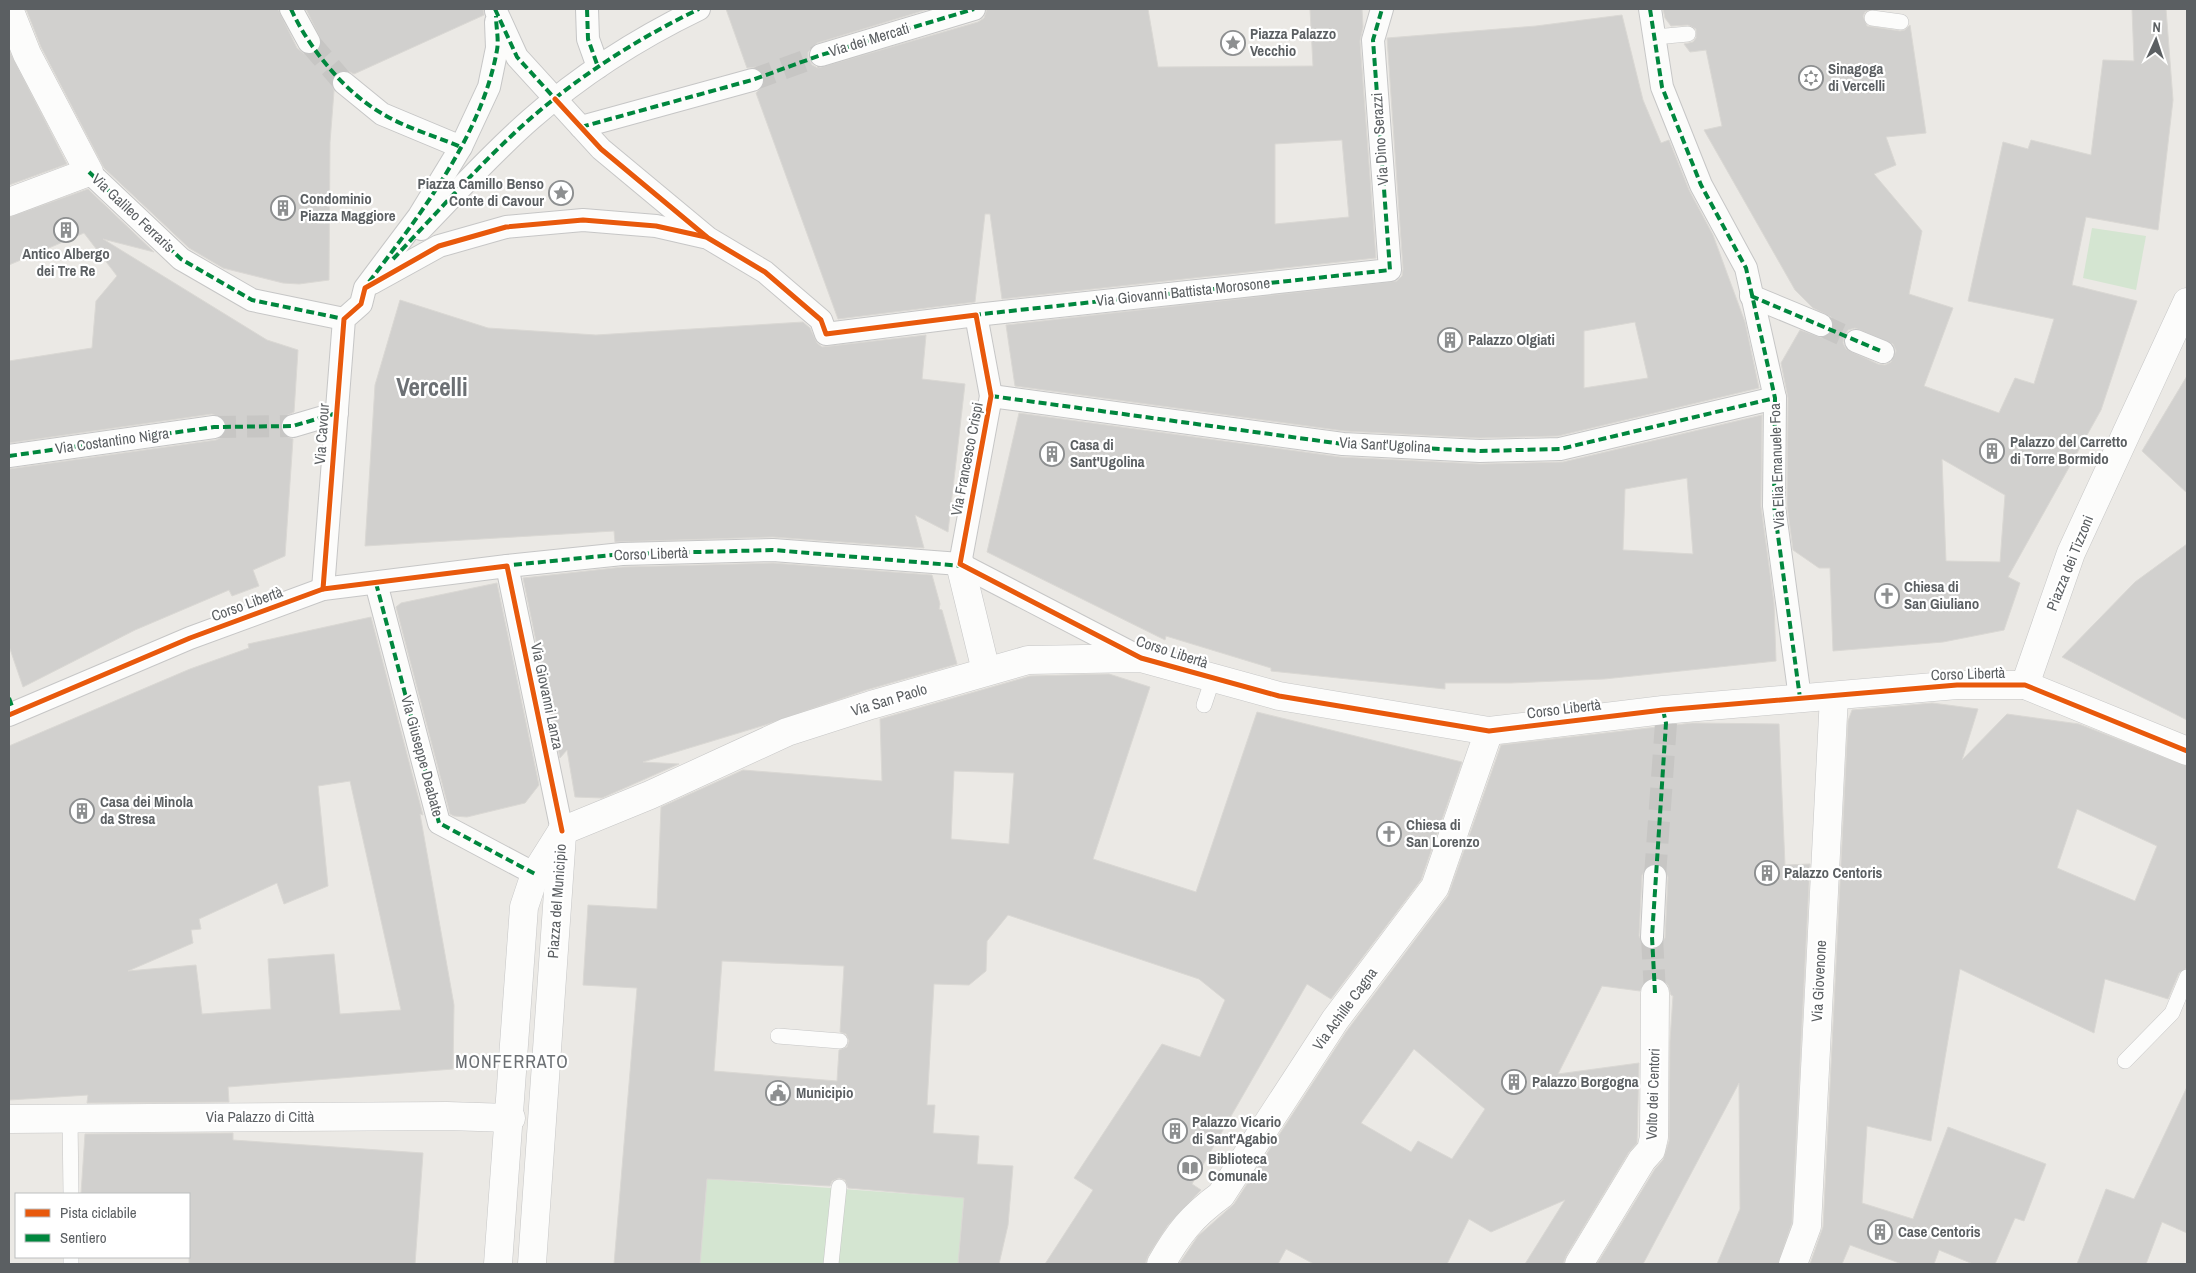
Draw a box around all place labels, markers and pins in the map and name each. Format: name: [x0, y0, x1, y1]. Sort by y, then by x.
place label: Piazza Palazzo Vecchio: [1250, 23, 1336, 61]
place icon: Piazza Palazzo Vecchio: [1220, 30, 1246, 56]
place label: Sinagoga di Vercelli: [1828, 58, 1885, 96]
synagogue icon: Sinagoga di Vercelli: [1798, 65, 1824, 91]
place label: Piazza Camillo Benso Conte di Cavour: [418, 173, 544, 211]
place icon: Piazza Camillo Benso Conte di Cavour: [548, 180, 574, 206]
place label: Condominio Piazza Maggiore: [300, 188, 396, 226]
building icon: Condominio Piazza Maggiore: [270, 195, 296, 221]
building icon: Antico Albergo dei Tre Re: [53, 217, 79, 243]
place label: Antico Albergo dei Tre Re: [22, 243, 110, 281]
building icon: Palazzo Olgiati: [1437, 327, 1463, 353]
place label: Palazzo Olgiati: [1468, 329, 1555, 350]
place label: Palazzo del Carretto di Torre Bormido: [2010, 431, 2128, 469]
place label: Casa di Sant'Ugolina: [1070, 434, 1145, 472]
building icon: Palazzo del Carretto di Torre Bormido: [1979, 438, 2005, 464]
building icon: Casa di Sant'Ugolina: [1039, 441, 1065, 467]
place label: Chiesa di San Giuliano: [1904, 576, 1979, 614]
church icon: Chiesa di San Giuliano: [1874, 583, 1900, 609]
place label: Casa dei Minola da Stresa: [100, 791, 193, 829]
building icon: Casa dei Minola da Stresa: [69, 798, 95, 824]
place label: Chiesa di San Lorenzo: [1406, 814, 1480, 852]
church icon: Chiesa di San Lorenzo: [1376, 821, 1402, 847]
building icon: Palazzo Centoris: [1754, 860, 1780, 886]
place label: Palazzo Centoris: [1784, 862, 1883, 883]
building icon: Palazzo Borgogna: [1501, 1069, 1527, 1095]
place label: Palazzo Borgogna: [1532, 1071, 1639, 1092]
public building icon: Municipio: [765, 1080, 791, 1106]
place label: Municipio: [796, 1082, 853, 1103]
place label: Palazzo Vicario di Sant'Agabio: [1192, 1111, 1281, 1149]
building icon: Palazzo Vicario di Sant'Agabio: [1162, 1118, 1188, 1144]
place label: Biblioteca Comunale: [1208, 1148, 1268, 1186]
library icon: Biblioteca Comunale: [1177, 1155, 1203, 1181]
building icon: Case Centoris: [1867, 1219, 1893, 1245]
place label: Case Centoris: [1898, 1221, 1981, 1242]

